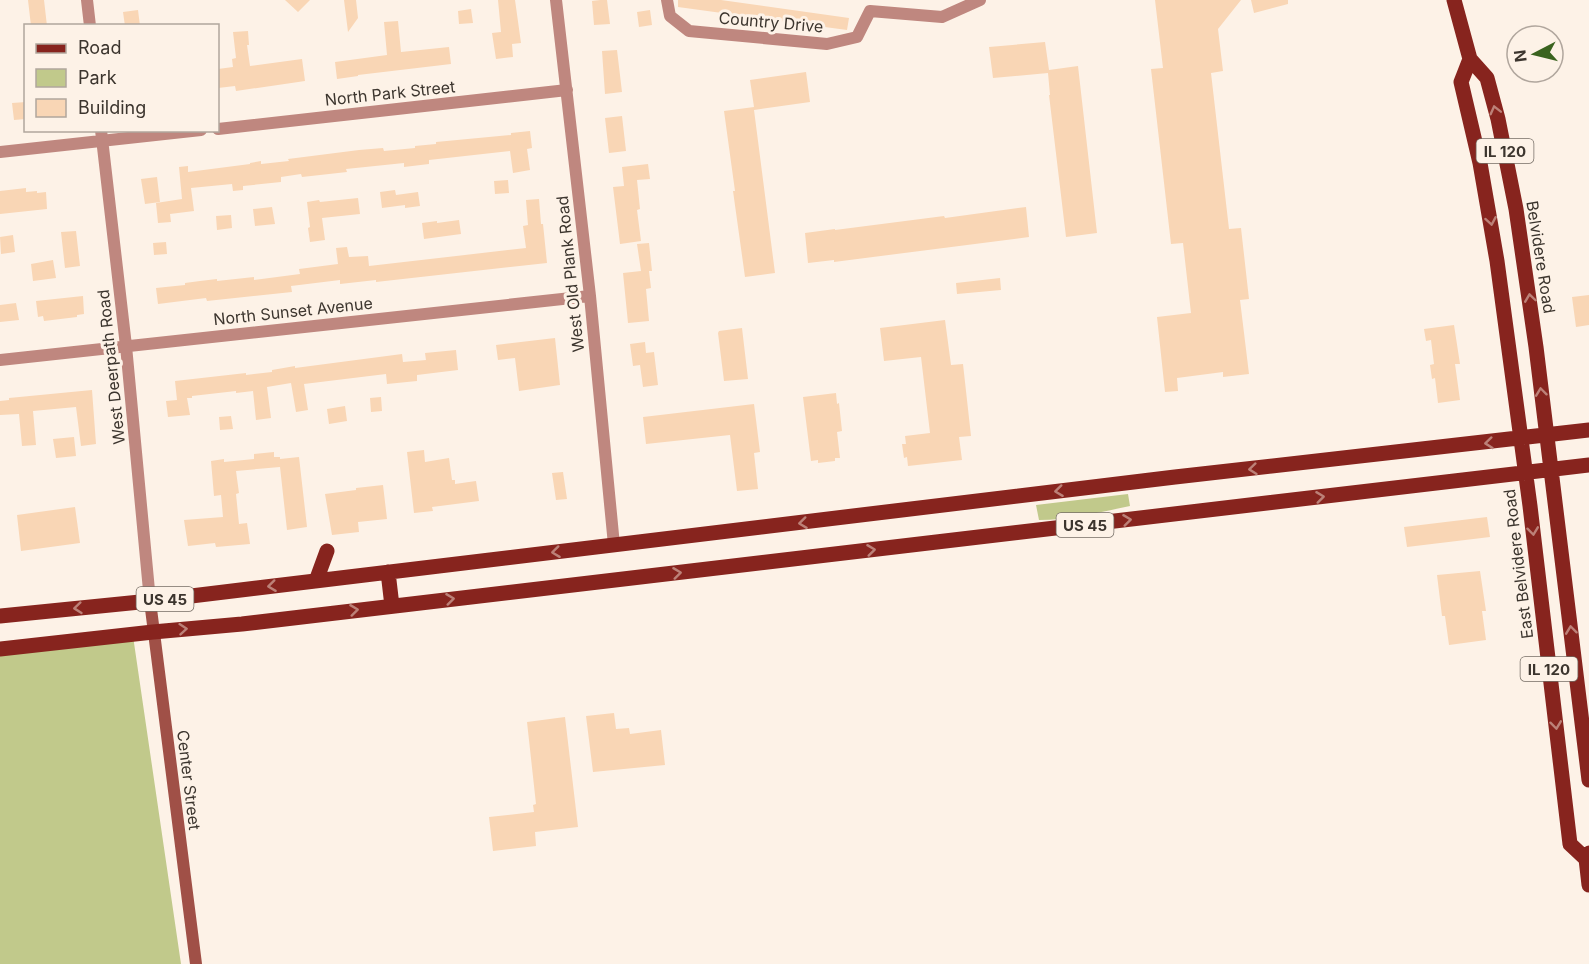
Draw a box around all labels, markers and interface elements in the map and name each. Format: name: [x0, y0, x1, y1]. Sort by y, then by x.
street label: Country Drive: [718, 7, 824, 37]
legend: [24, 24, 219, 132]
north arrow: [1505, 24, 1565, 84]
text: Road: [78, 37, 121, 58]
text: N: [1509, 49, 1531, 63]
text: Park: [78, 67, 117, 88]
street label: North Park Street: [324, 76, 456, 110]
text: Building: [78, 97, 146, 118]
one-way arrow: [1490, 105, 1503, 115]
road number: IL 120: [1476, 139, 1534, 163]
street label: West Old Plank Road: [552, 195, 588, 353]
street label: Belvidere Road: [1522, 199, 1560, 315]
one-way arrow: [1484, 216, 1497, 226]
street label: West Deerpath Road: [93, 289, 129, 445]
street label: North Sunset Avenue: [212, 293, 374, 329]
one-way arrow: [1524, 294, 1536, 303]
one-way arrow: [1536, 387, 1548, 396]
one-way arrow: [1484, 436, 1493, 448]
one-way arrow: [1248, 462, 1258, 475]
one-way arrow: [1055, 485, 1064, 497]
street label: East Belvidere Road: [1499, 488, 1537, 640]
one-way arrow: [1316, 491, 1325, 504]
road number: US 45: [1056, 513, 1114, 537]
one-way arrow: [1122, 514, 1131, 527]
one-way arrow: [799, 516, 808, 528]
one-way arrow: [1526, 526, 1538, 535]
one-way arrow: [866, 544, 875, 557]
one-way arrow: [552, 546, 561, 558]
one-way arrow: [672, 567, 681, 579]
one-way arrow: [267, 579, 276, 592]
road number: US 45: [136, 587, 194, 611]
one-way arrow: [446, 593, 455, 606]
one-way arrow: [74, 601, 83, 614]
one-way arrow: [349, 605, 359, 617]
one-way arrow: [179, 623, 188, 636]
one-way arrow: [1565, 626, 1577, 635]
road number: IL 120: [1520, 657, 1578, 681]
one-way arrow: [1549, 720, 1561, 729]
street label: Center Street: [173, 729, 205, 831]

